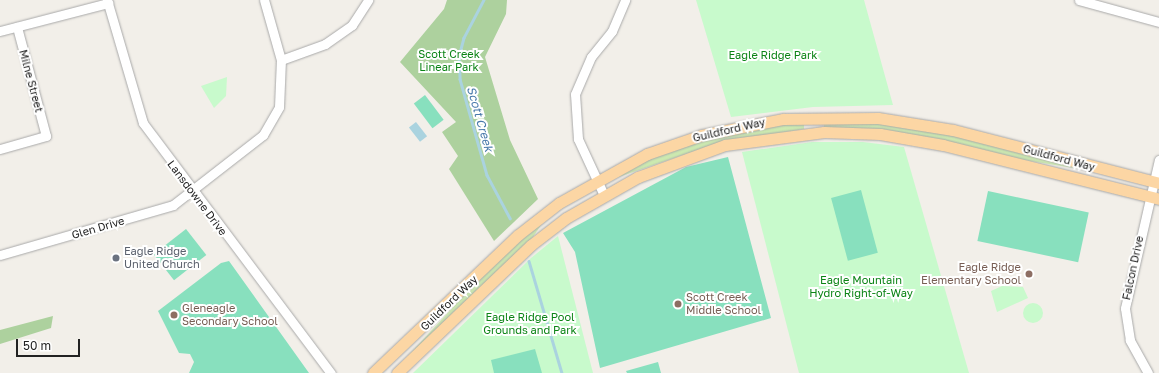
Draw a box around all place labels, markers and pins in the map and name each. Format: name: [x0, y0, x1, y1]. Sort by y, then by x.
place label: Eagle Ridge United Church: [124, 245, 200, 271]
marker: Eagle Ridge United Church: [111, 253, 121, 263]
place label: Eagle Ridge Elementary School: [921, 261, 1021, 287]
marker: Eagle Ridge Elementary School: [1024, 269, 1034, 279]
place label: Scott Creek Middle School: [686, 291, 761, 317]
marker: Scott Creek Middle School: [673, 299, 683, 309]
place label: Gleneagle Secondary School: [182, 302, 278, 328]
marker: Gleneagle Secondary School: [169, 310, 179, 320]

